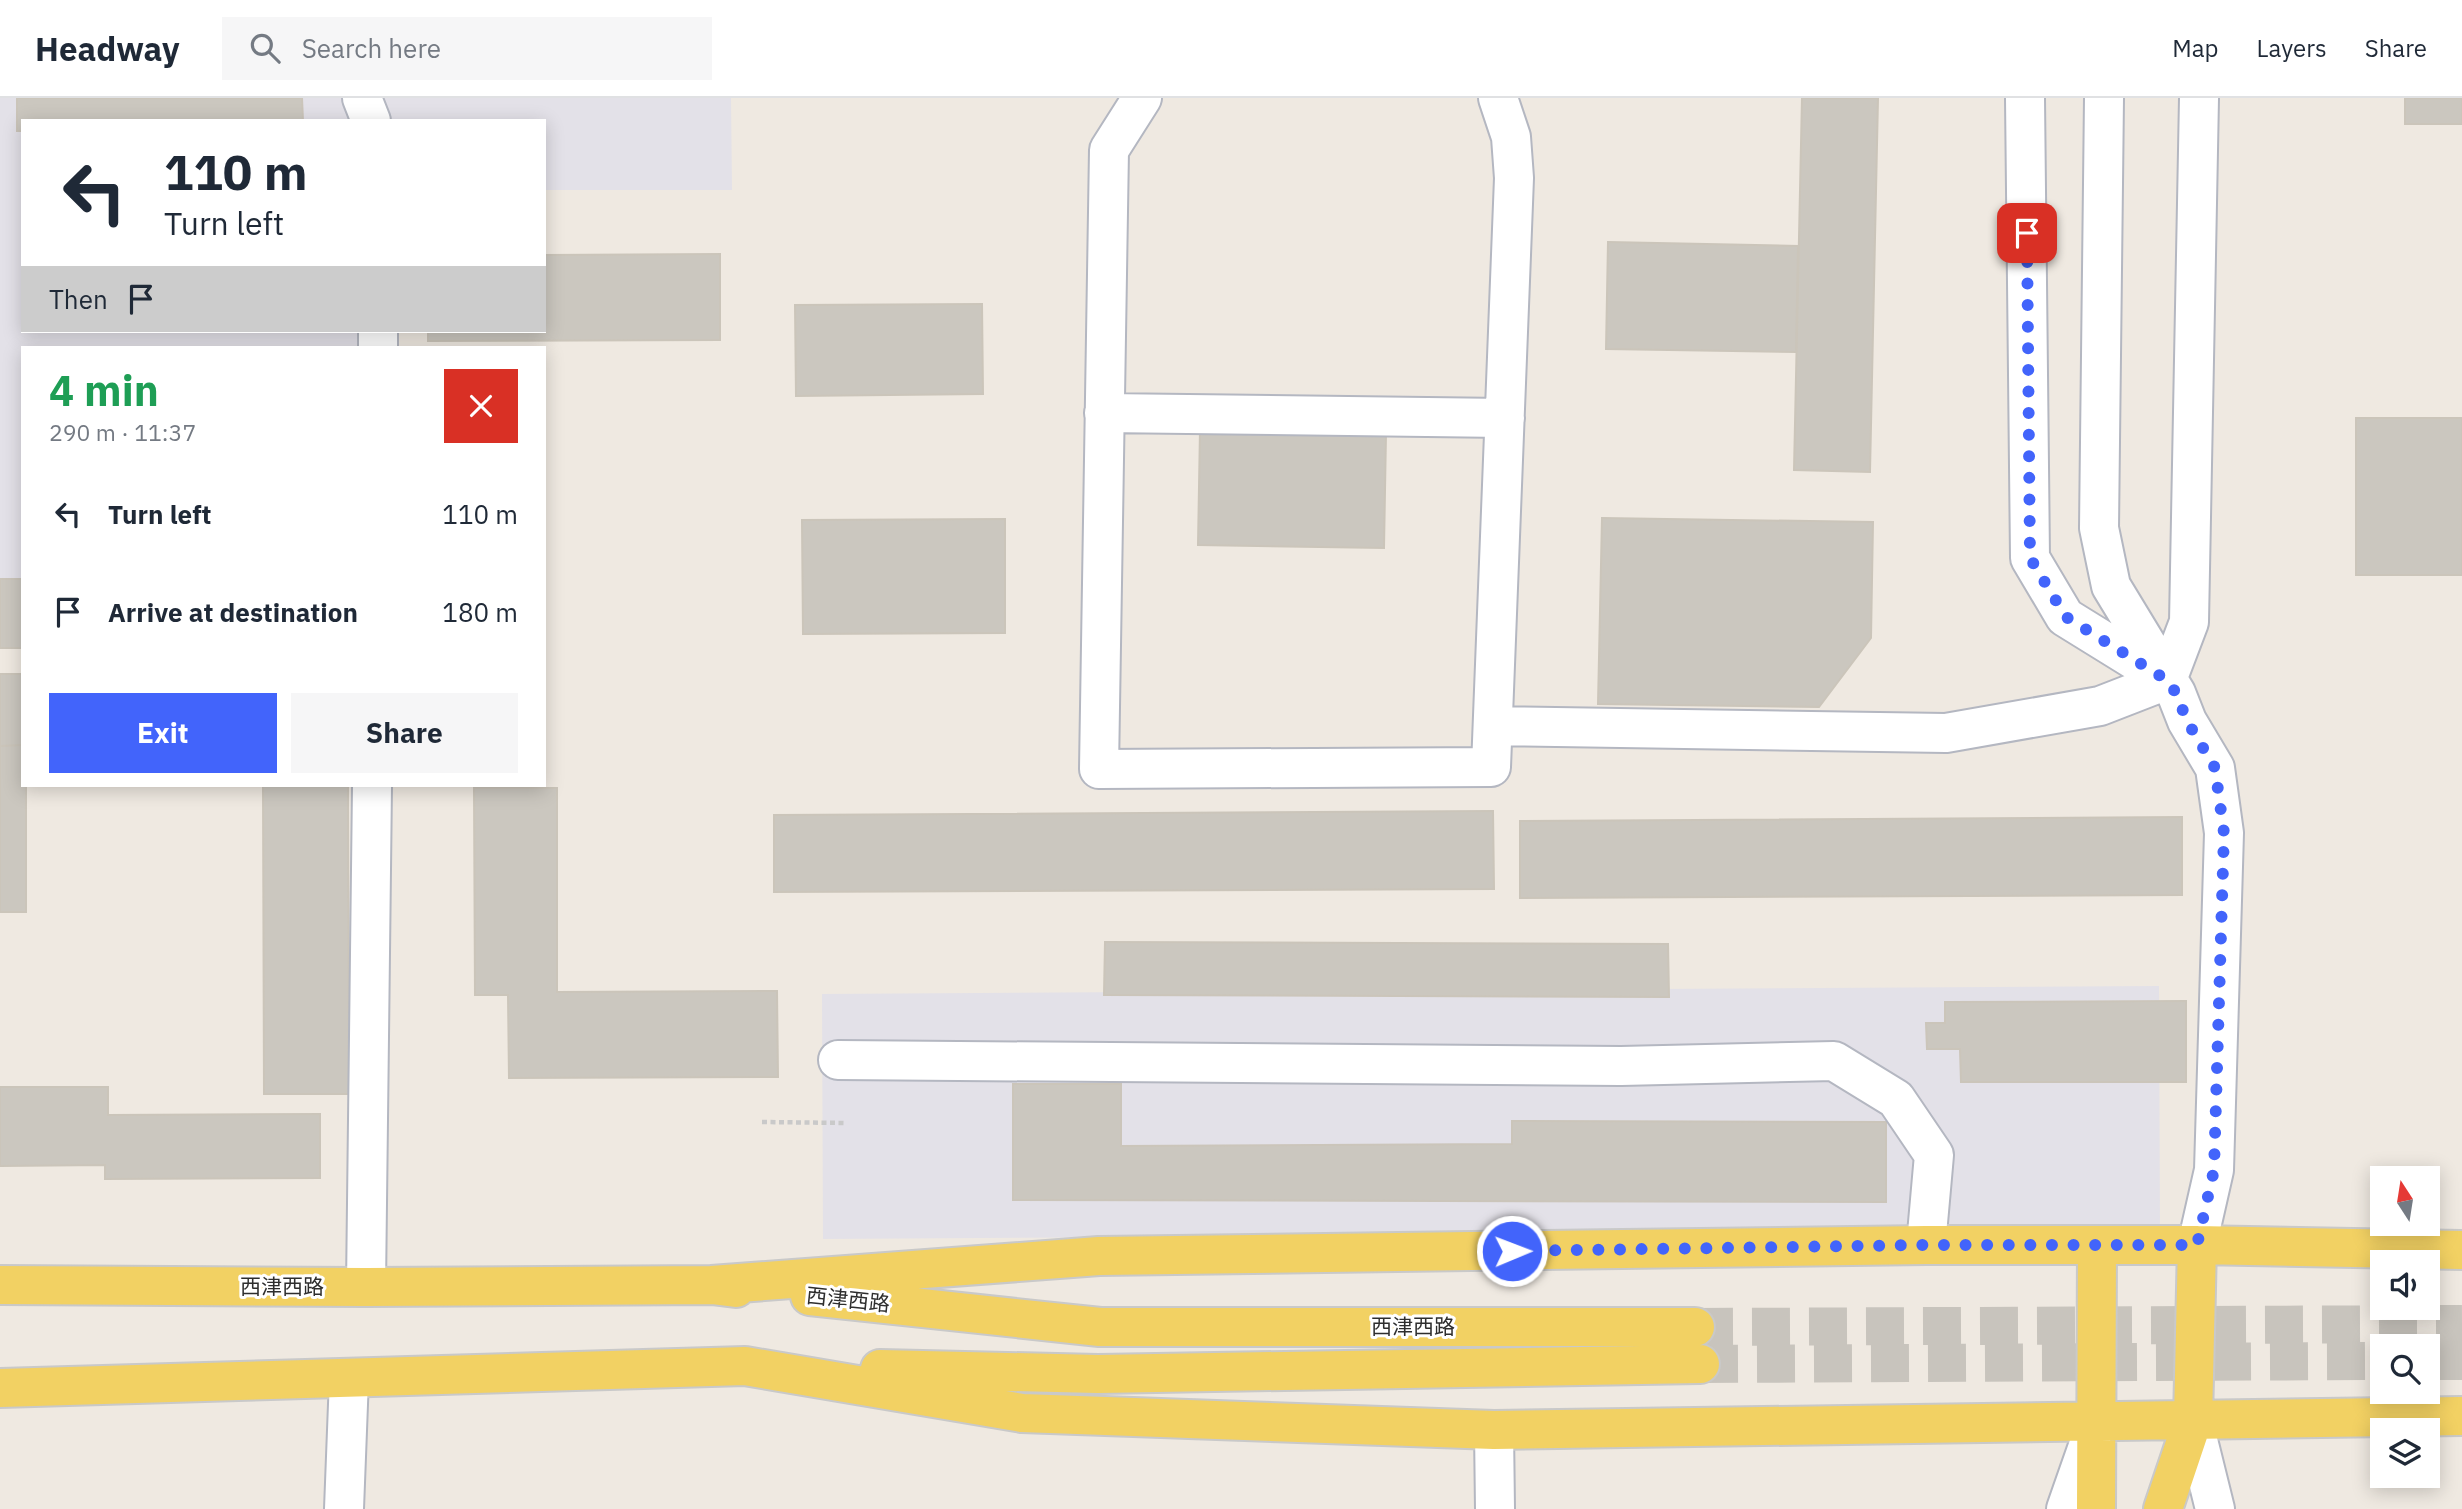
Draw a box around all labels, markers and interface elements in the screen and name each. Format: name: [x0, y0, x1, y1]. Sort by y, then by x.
search box: [222, 17, 712, 80]
text: Headway: [35, 27, 180, 70]
icon: search: [246, 29, 284, 67]
text: Search here: [302, 31, 441, 65]
text: Map: [2172, 32, 2219, 64]
text: Layers: [2257, 32, 2327, 64]
text: Share: [2365, 32, 2427, 64]
text: 110 m: [164, 140, 308, 203]
icon: left: [49, 147, 140, 238]
text: Turn left: [164, 202, 284, 244]
pin: [1997, 203, 2057, 263]
icon: arrive: [2008, 214, 2046, 252]
icon: arrive: [122, 280, 160, 318]
text: Then: [49, 282, 108, 316]
text: 4 min: [49, 363, 159, 418]
button: close: [444, 369, 518, 443]
text: 290 m · 11:37: [49, 417, 196, 447]
icon: left: [49, 495, 87, 533]
text: Turn left: [108, 497, 211, 531]
text: 110 m: [442, 497, 518, 531]
icon: arrive: [49, 593, 87, 631]
text: Arrive at destination: [108, 595, 358, 629]
text: 180 m: [442, 595, 518, 629]
button: Exit: [49, 693, 277, 773]
button: Share: [291, 693, 518, 773]
north arrow: [2370, 1166, 2440, 1236]
map controls: [2370, 1166, 2440, 1488]
position arrow: [1475, 1214, 1549, 1288]
button: sound: [2370, 1250, 2440, 1320]
street label: 西津西路: [240, 1272, 324, 1300]
street label: 西津西路: [805, 1281, 891, 1317]
street label: 西津西路: [1371, 1312, 1455, 1340]
button: search: [2370, 1334, 2440, 1404]
button: layers: [2370, 1418, 2440, 1488]

